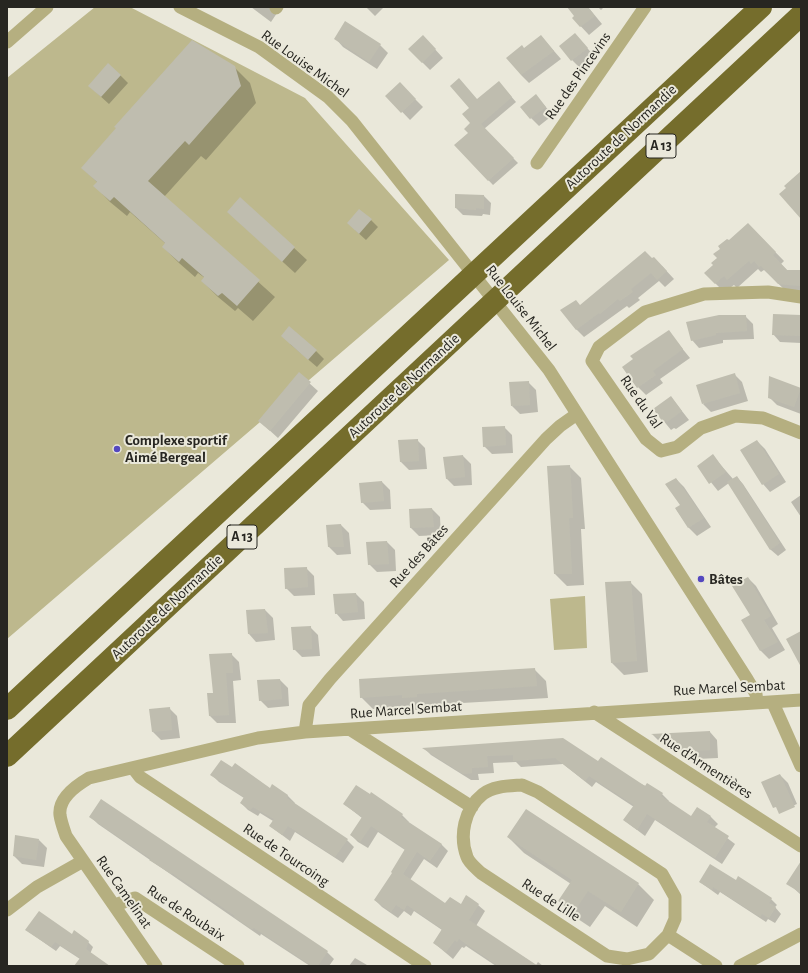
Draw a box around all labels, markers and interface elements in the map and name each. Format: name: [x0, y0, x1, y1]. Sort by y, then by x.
street label: Rue Louise Michel: [258, 26, 352, 102]
street label: Rue des Pincevins: [541, 29, 615, 123]
street label: Autoroute de Normandie: [562, 81, 680, 193]
road number: A 13: [646, 134, 676, 158]
street label: Rue Louise Michel: [482, 261, 560, 355]
street label: Autoroute de Normandie: [345, 330, 463, 442]
street label: Rue du Val: [616, 372, 666, 432]
place label: Complexe sportif Aimé Bergeal: [125, 431, 227, 466]
marker: Complexe sportif Aimé Bergeal: [112, 444, 122, 454]
street label: Rue des Bâtes: [386, 520, 452, 592]
road number: A 13: [227, 525, 257, 549]
street label: Autoroute de Normandie: [108, 551, 226, 663]
place label: Bâtes: [709, 570, 743, 588]
marker: Bâtes: [696, 574, 706, 584]
street label: Rue Marcel Sembat: [672, 676, 786, 700]
street label: Rue Marcel Sembat: [349, 697, 463, 723]
street label: Rue d'Armentières: [656, 729, 756, 803]
street label: Rue de Tourcoing: [239, 820, 333, 890]
street label: Rue Camelinat: [92, 852, 156, 932]
street label: Rue de Lille: [518, 874, 584, 926]
street label: Rue de Roubaix: [143, 881, 229, 945]

